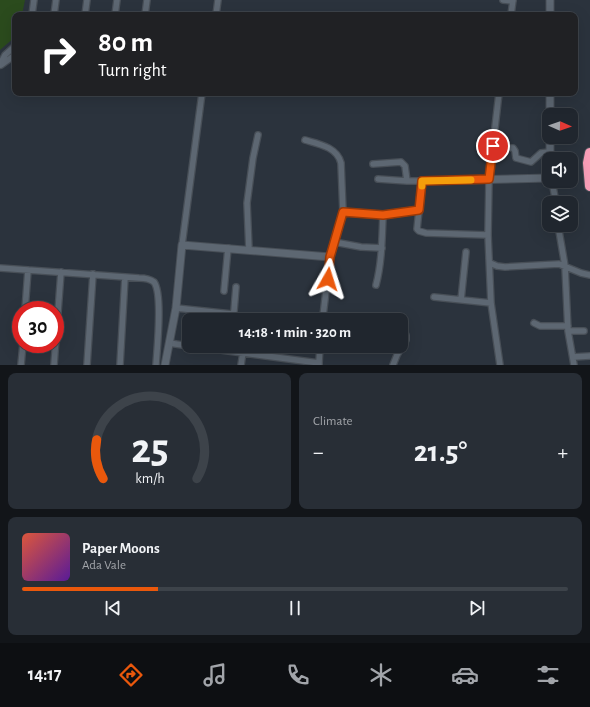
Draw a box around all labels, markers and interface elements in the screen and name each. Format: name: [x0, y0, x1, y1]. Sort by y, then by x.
icon: right: [32, 28, 84, 80]
text: 80 m: [98, 29, 153, 57]
text: Turn right: [98, 62, 167, 80]
north arrow: [542, 108, 578, 144]
map controls: [542, 108, 578, 232]
pin: [476, 129, 510, 163]
icon: arrive: [482, 135, 504, 157]
button: sound: [542, 152, 578, 188]
button: layers: [542, 196, 578, 232]
position arrow: [307, 258, 349, 300]
speed limit sign: 30: [12, 301, 64, 353]
text: 14:18 · 1 min · 320 m: [239, 325, 351, 340]
text: Climate: [313, 415, 352, 428]
text: 25: [131, 429, 168, 470]
text: 21.5°: [414, 437, 467, 467]
text: −: [313, 441, 324, 463]
text: +: [557, 441, 568, 463]
text: km/h: [135, 472, 164, 486]
text: Paper Moons: [82, 541, 160, 556]
text: Ada Vale: [82, 559, 126, 572]
icon: previous: [102, 597, 124, 619]
icon: pause: [284, 597, 306, 619]
icon: next: [466, 597, 488, 619]
icon: directions: [117, 661, 145, 689]
icon: music: [201, 661, 229, 689]
icon: phone: [284, 661, 312, 689]
icon: climate: [367, 661, 395, 689]
icon: car: [451, 661, 479, 689]
icon: filters: [534, 661, 562, 689]
text: 14:17: [28, 666, 62, 684]

